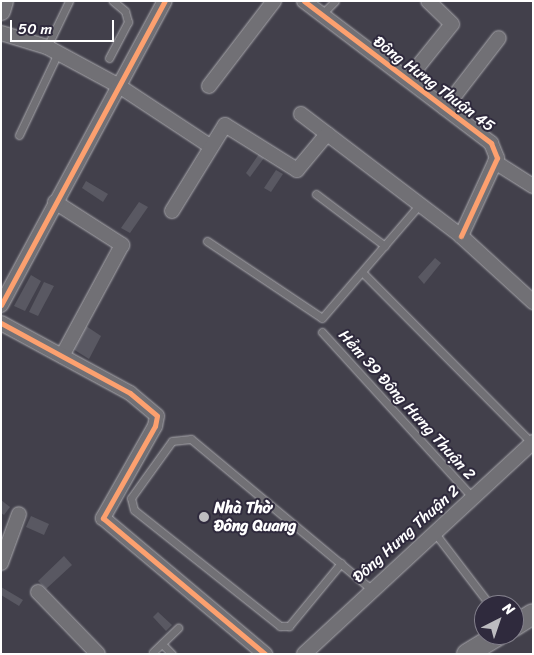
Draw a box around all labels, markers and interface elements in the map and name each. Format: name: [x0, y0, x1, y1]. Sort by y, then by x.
scale bar: [12, 10, 116, 42]
text: 50 m: [18, 16, 52, 42]
street label: Đông Hưng Thuận 45: [369, 32, 499, 136]
street label: Hẻm 39 Đông Hưng Thuận 2: [334, 326, 480, 484]
street label: Đông Hưng Thuận 2: [349, 481, 463, 587]
place label: Nhà Thờ Đông Quang: [214, 498, 296, 536]
marker: Nhà Thờ Đông Quang: [198, 511, 210, 523]
north arrow: [474, 595, 524, 645]
text: N: [497, 596, 520, 622]

